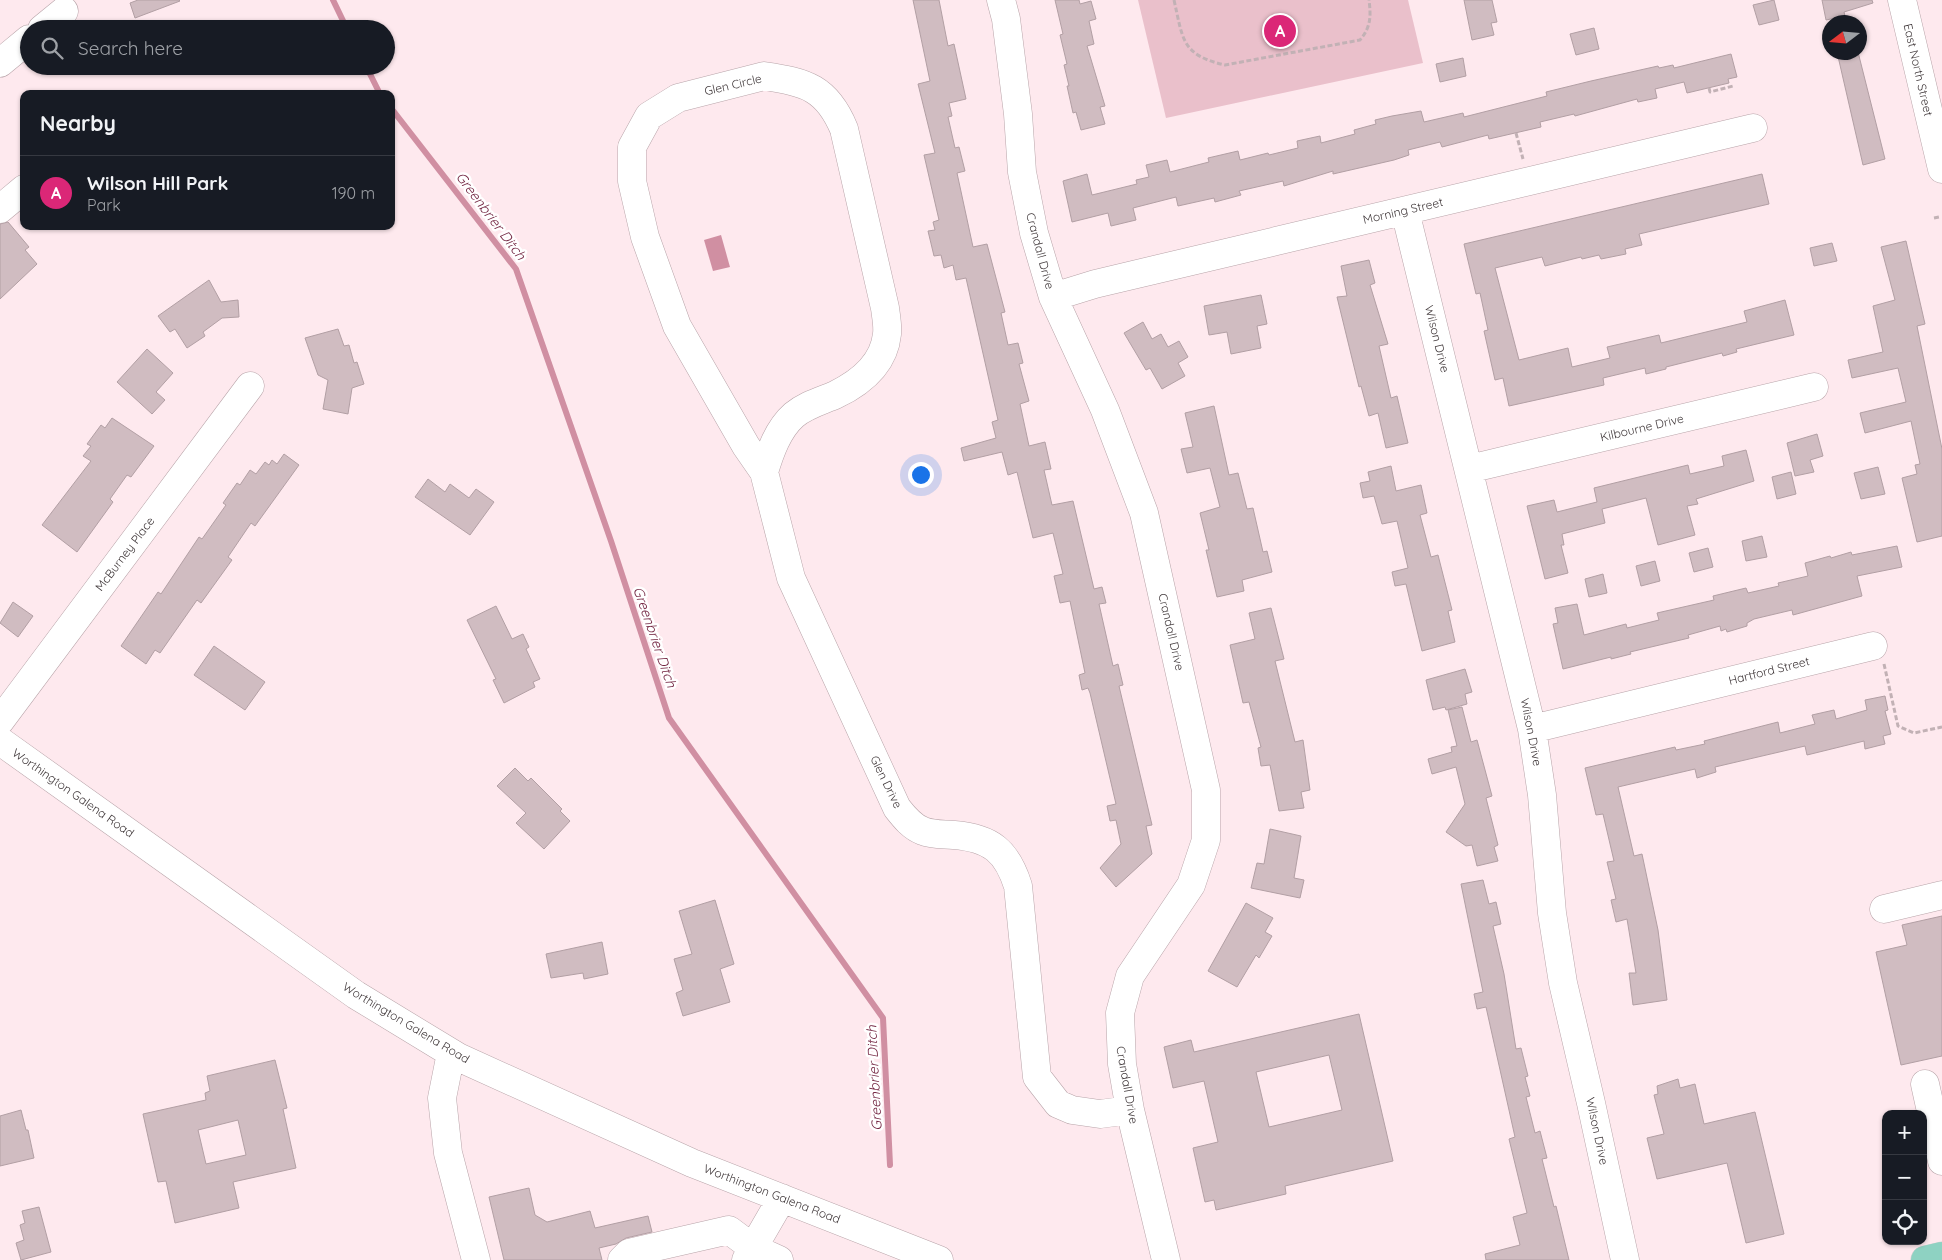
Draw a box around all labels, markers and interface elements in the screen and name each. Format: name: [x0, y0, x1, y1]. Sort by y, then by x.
pin: A: [1264, 12, 1296, 50]
north arrow: [1822, 15, 1867, 60]
search box: [20, 20, 395, 75]
street label: East North Street: [1901, 22, 1936, 118]
icon: search: [38, 34, 66, 62]
text: Search here: [78, 36, 183, 60]
street label: Glen Circle: [703, 71, 763, 98]
text: Nearby: [40, 110, 116, 136]
water label: Greenbrier Ditch: [452, 168, 531, 264]
text: Wilson Hill Park: [87, 171, 228, 195]
text: A: [51, 183, 61, 203]
text: 190 m: [332, 183, 375, 203]
street label: Morning Street: [1361, 194, 1444, 227]
text: Park: [87, 195, 121, 215]
street label: Crandall Drive: [1023, 211, 1058, 291]
street label: Wilson Drive: [1422, 304, 1453, 374]
street label: Kilbourne Drive: [1599, 411, 1685, 444]
your location: [908, 462, 934, 488]
street label: McBurney Place: [92, 513, 158, 594]
water label: Greenbrier Ditch: [629, 584, 681, 691]
street label: Crandall Drive: [1155, 592, 1188, 672]
street label: Hartford Street: [1727, 653, 1811, 688]
street label: Wilson Drive: [1518, 697, 1545, 767]
street label: Worthington Galena Road: [10, 745, 137, 840]
street label: Glen Drive: [867, 753, 906, 811]
street label: Worthington Galena Road: [340, 979, 472, 1066]
water label: Greenbrier Ditch: [862, 1024, 886, 1131]
street label: Crandall Drive: [1113, 1045, 1142, 1125]
street label: Wilson Drive: [1583, 1096, 1612, 1166]
map controls: [1882, 1110, 1927, 1245]
button: +: [1882, 1110, 1927, 1155]
button: −: [1882, 1155, 1927, 1200]
street label: Worthington Galena Road: [702, 1161, 843, 1227]
button: locate: [1882, 1200, 1927, 1245]

